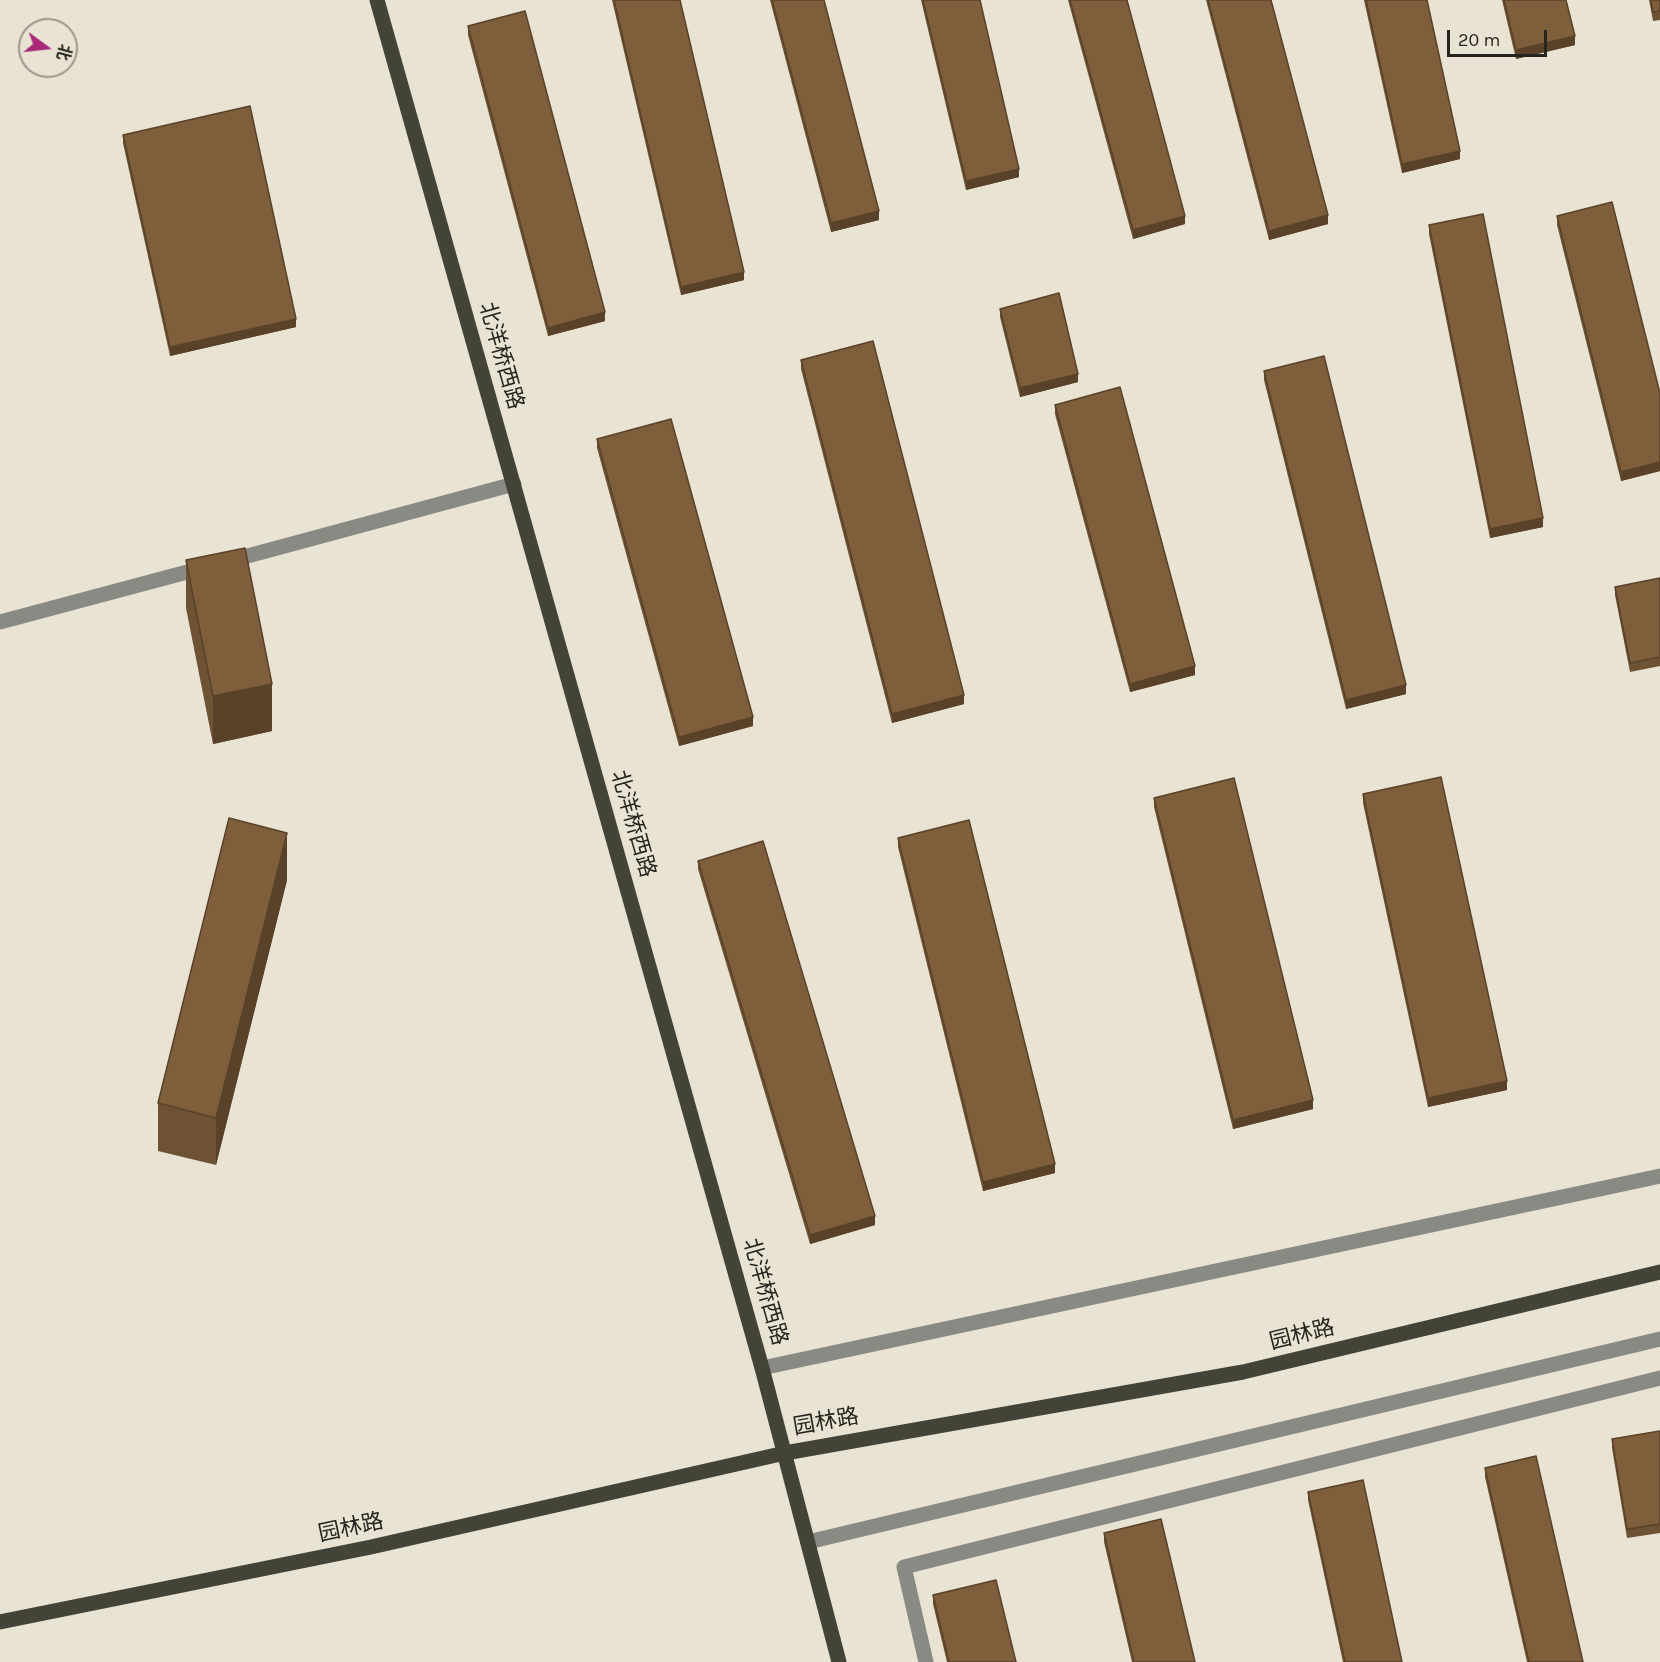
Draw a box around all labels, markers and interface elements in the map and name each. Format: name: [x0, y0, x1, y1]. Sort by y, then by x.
north arrow: [18, 18, 78, 78]
scale bar: [1450, 18, 1550, 56]
text: 20 m: [1458, 29, 1500, 51]
text: 北: [53, 42, 75, 62]
street label: 北洋桥西路: [473, 299, 529, 413]
street label: 北洋桥西路: [605, 767, 661, 881]
street label: 北洋桥西路: [737, 1235, 793, 1349]
street label: 园林路: [1267, 1314, 1337, 1356]
street label: 园林路: [791, 1403, 861, 1441]
street label: 园林路: [316, 1508, 386, 1548]

